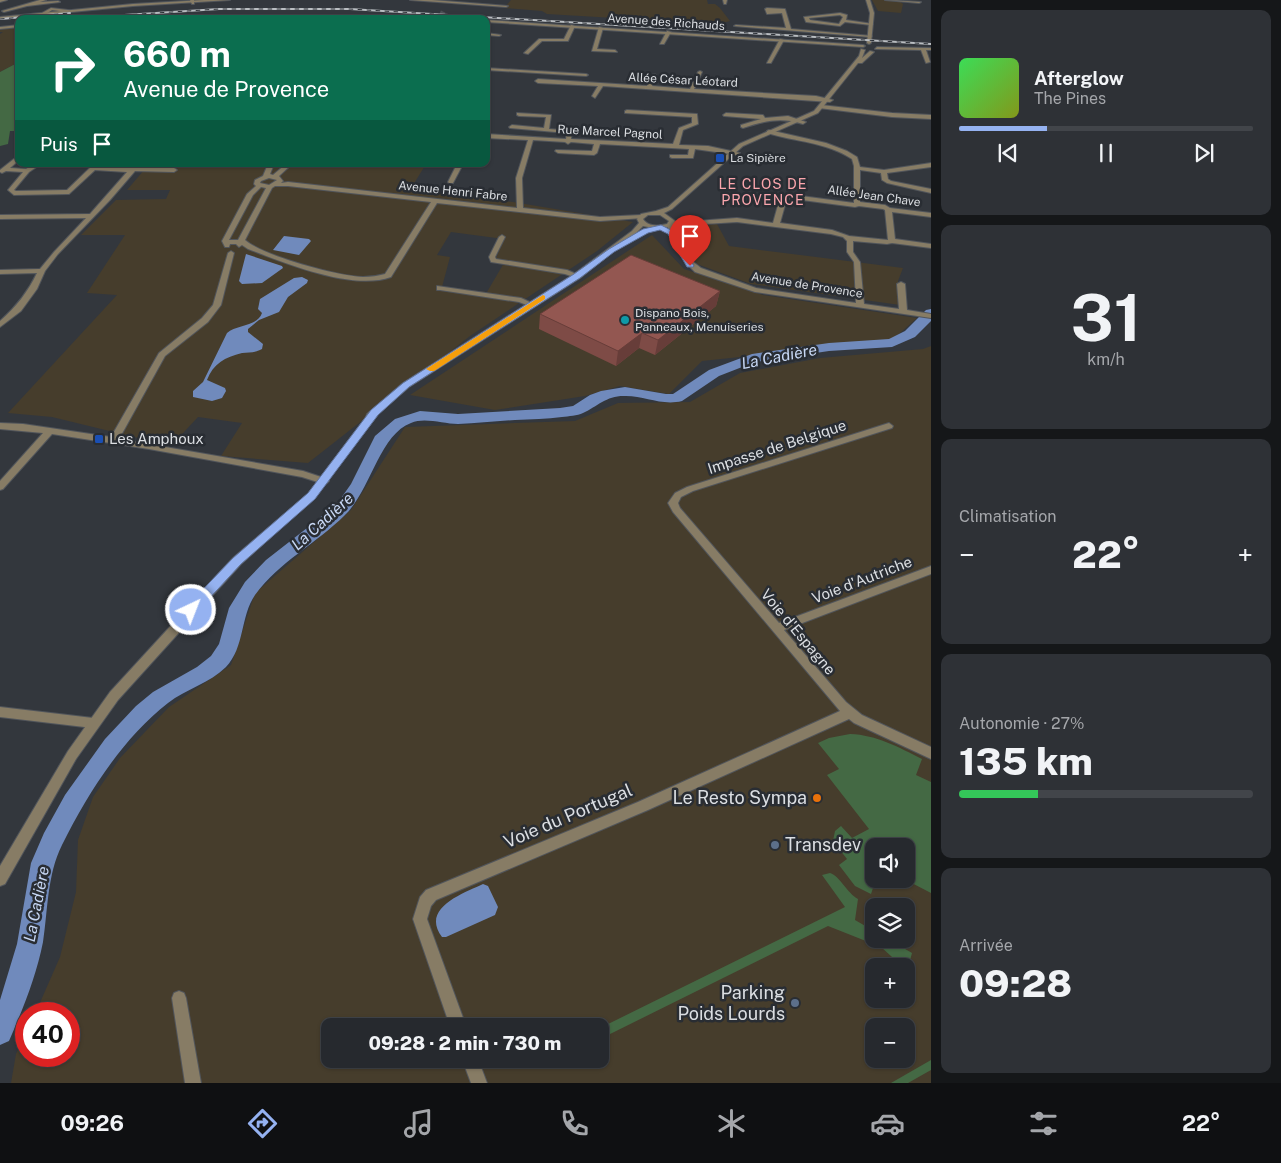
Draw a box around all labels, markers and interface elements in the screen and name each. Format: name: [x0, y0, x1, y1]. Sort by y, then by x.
street label: Avenue des Richauds: [607, 11, 725, 33]
text: 660 m: [123, 34, 231, 75]
icon: right: [40, 35, 105, 100]
text: Afterglow: [1034, 67, 1124, 89]
street label: Allée César Léotard: [628, 70, 738, 90]
text: Avenue de Provence: [123, 76, 329, 102]
text: The Pines: [1034, 89, 1106, 108]
street label: Rue Marcel Pagnol: [557, 122, 663, 142]
icon: arrive: [88, 130, 116, 158]
text: Puis: [40, 133, 78, 155]
icon: previous: [994, 139, 1022, 167]
icon: pause: [1092, 139, 1120, 167]
icon: next: [1190, 139, 1218, 167]
place label: La Sipière: [730, 151, 786, 165]
marker: La Sipière: [714, 152, 726, 164]
district label: LE CLOS DE PROVENCE: [718, 176, 808, 208]
street label: Avenue Henri Fabre: [398, 178, 508, 204]
street label: Allée Jean Chave: [827, 183, 922, 209]
pin: [669, 215, 711, 266]
icon: arrive: [676, 222, 704, 250]
street label: Avenue de Provence: [750, 269, 864, 301]
text: 31: [1070, 279, 1142, 356]
place label: Dispano Bois, Panneaux, Menuiseries: [635, 306, 763, 334]
marker: Dispano Bois, Panneaux, Menuiseries: [619, 314, 631, 326]
water label: La Cadière: [740, 340, 819, 373]
text: km/h: [1087, 350, 1125, 369]
street label: Impasse de Belgique: [705, 416, 848, 477]
place label: Les Amphoux: [109, 430, 204, 447]
marker: Les Amphoux: [93, 433, 105, 445]
water label: La Cadière: [287, 488, 357, 554]
text: Climatisation: [959, 507, 1056, 526]
text: 22°: [1072, 532, 1140, 577]
text: −: [959, 538, 975, 571]
text: +: [1237, 538, 1253, 571]
street label: Voie d'Autriche: [809, 553, 914, 606]
position arrow: [164, 583, 216, 635]
street label: Voie d'Espagne: [758, 585, 839, 678]
text: Autonomie · 27%: [959, 714, 1085, 733]
text: 135 km: [959, 739, 1093, 784]
street label: Voie du Portugal: [500, 779, 635, 852]
place label: Le Resto Sympa: [672, 787, 807, 808]
marker: Le Resto Sympa: [811, 792, 823, 804]
place label: Transdev: [785, 834, 861, 855]
map controls: [865, 838, 915, 1068]
button: sound: [865, 838, 915, 888]
marker: Transdev: [769, 839, 781, 851]
water label: La Cadière: [20, 864, 53, 944]
button: layers: [865, 898, 915, 948]
text: Arrivée: [959, 936, 1013, 955]
button: +: [865, 958, 915, 1008]
text: 09:28: [959, 961, 1072, 1006]
place label: Parking Poids Lourds: [677, 982, 785, 1024]
marker: Parking Poids Lourds: [789, 997, 801, 1009]
speed limit sign: 40: [15, 1002, 80, 1067]
button: −: [865, 1018, 915, 1068]
text: 09:28 · 2 min · 730 m: [369, 1032, 561, 1054]
icon: directions: [245, 1106, 280, 1141]
icon: music: [401, 1106, 436, 1141]
icon: phone: [557, 1106, 592, 1141]
icon: climate: [714, 1106, 749, 1141]
icon: car: [870, 1106, 905, 1141]
icon: filters: [1026, 1106, 1061, 1141]
text: 09:26: [61, 1110, 124, 1136]
text: 22°: [1182, 1110, 1220, 1136]

